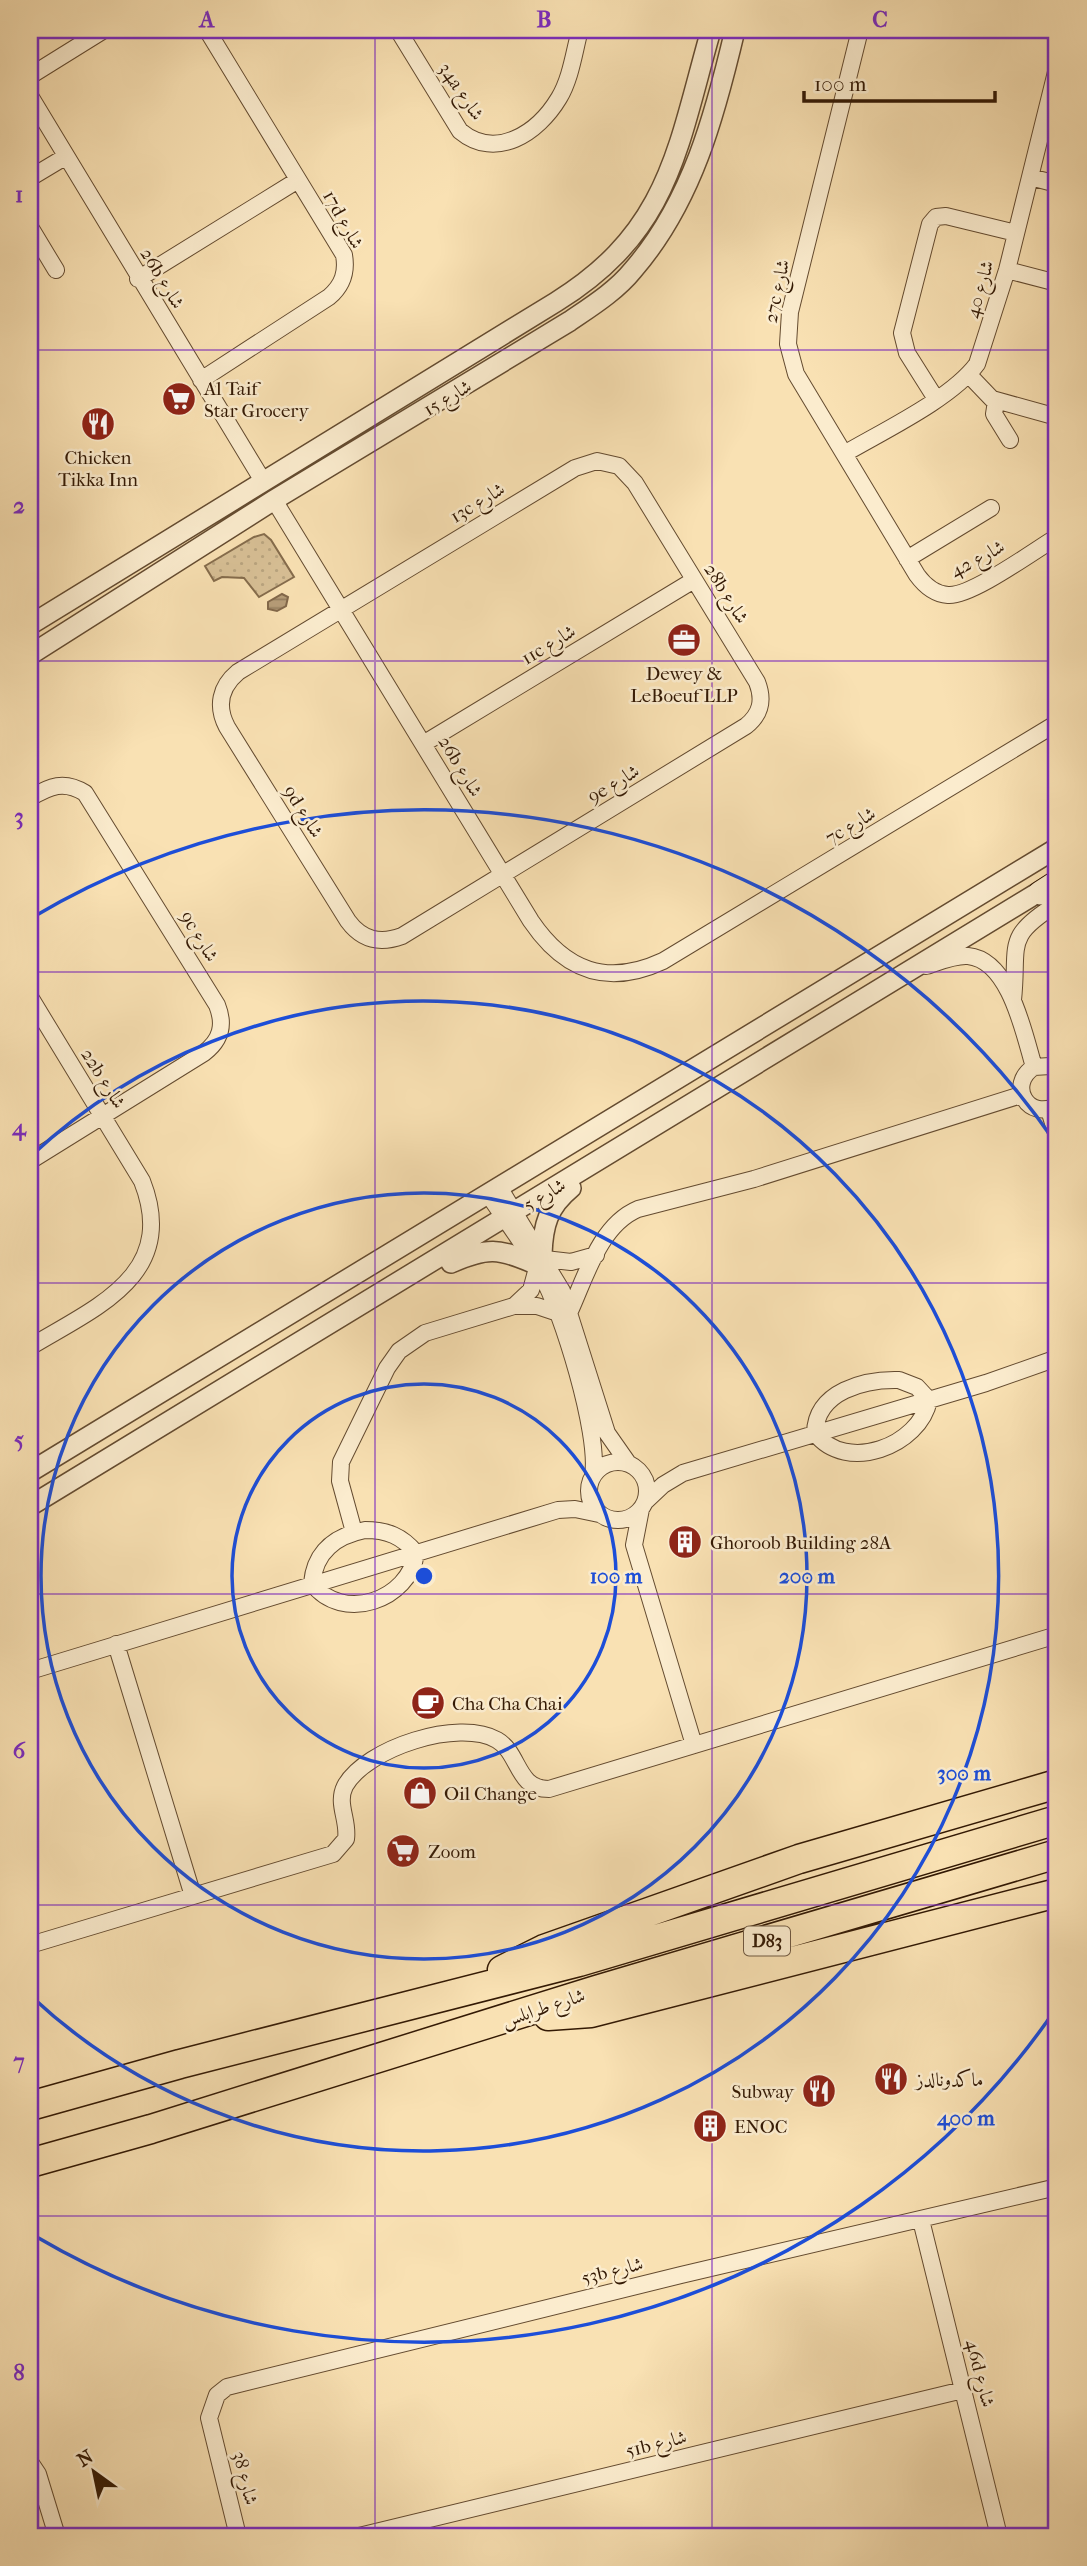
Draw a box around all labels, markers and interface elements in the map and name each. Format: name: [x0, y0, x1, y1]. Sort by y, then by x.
text: A: [198, 6, 216, 33]
text: B: [537, 6, 552, 33]
text: C: [872, 6, 888, 33]
street label: 34a شارع: [431, 59, 488, 127]
scale bar: [804, 60, 994, 104]
text: 100 m: [814, 72, 867, 96]
text: 1: [15, 181, 23, 208]
street label: 17d شارع: [315, 186, 368, 254]
street label: 26b شارع: [132, 244, 189, 315]
street label: 27c شارع: [760, 257, 798, 326]
street label: شارع 40: [961, 258, 1002, 322]
street label: شارع 15: [420, 375, 478, 424]
place label: Al Taif Star Grocery: [203, 378, 309, 422]
supermarket icon: Al Taif Star Grocery: [160, 380, 198, 418]
restaurant icon: Chicken Tikka Inn: [79, 405, 117, 443]
place label: Chicken Tikka Inn: [58, 447, 138, 491]
street label: 13c شارع: [446, 478, 511, 531]
text: 2: [13, 492, 25, 519]
street label: شارع 42: [947, 536, 1010, 586]
street label: 28b شارع: [696, 560, 753, 630]
street label: 11c شارع: [518, 620, 582, 673]
office icon: Dewey & LeBoeuf LLP: [665, 621, 703, 659]
place label: Dewey & LeBoeuf LLP: [630, 663, 738, 707]
street label: 26b شارع: [430, 732, 487, 803]
street label: 9e شارع: [584, 760, 645, 811]
street label: 9d شارع: [275, 781, 328, 844]
street label: 7c شارع: [821, 802, 882, 853]
text: 3: [14, 803, 24, 830]
street label: 9c شارع: [172, 907, 223, 968]
street label: 22b شارع: [73, 1044, 130, 1115]
text: 4: [11, 1114, 27, 1141]
street label: شارع 5: [519, 1174, 572, 1219]
text: 5: [14, 1426, 24, 1453]
building icon: Ghoroob Building 28A: [666, 1523, 704, 1561]
place label: Ghoroob Building 28A: [710, 1532, 892, 1554]
centre of rings: [412, 1564, 436, 1588]
text: 100 m: [590, 1564, 643, 1588]
text: 200 m: [779, 1564, 836, 1588]
cafe icon: Cha Cha Chai: [409, 1684, 447, 1722]
place label: Cha Cha Chai: [452, 1693, 563, 1715]
text: 6: [13, 1737, 26, 1764]
text: 300 m: [937, 1761, 991, 1785]
shop icon: Oil Change: [401, 1774, 439, 1812]
place label: Oil Change: [444, 1783, 537, 1805]
supermarket icon: Zoom: [384, 1832, 422, 1870]
place label: Zoom: [428, 1841, 476, 1863]
road number: D83: [744, 1926, 790, 1955]
street label: شارع طرابلس: [499, 1984, 589, 2036]
text: 7: [12, 2048, 25, 2075]
restaurant icon: ماكدونالدز: [872, 2060, 910, 2098]
place label: ماكدونالدز: [914, 2068, 983, 2091]
restaurant icon: Subway: [800, 2072, 838, 2110]
place label: Subway: [731, 2081, 795, 2103]
text: 400 m: [936, 2106, 995, 2131]
building icon: ENOC: [691, 2107, 729, 2145]
place label: ENOC: [734, 2116, 788, 2138]
street label: 53b شارع: [579, 2253, 646, 2293]
street label: 46d شارع: [957, 2337, 999, 2410]
text: 8: [13, 2359, 25, 2386]
street label: 51b شارع: [624, 2426, 690, 2466]
north arrow: [60, 2436, 130, 2506]
text: N: [73, 2445, 98, 2472]
street label: شارع 38: [224, 2449, 262, 2508]

